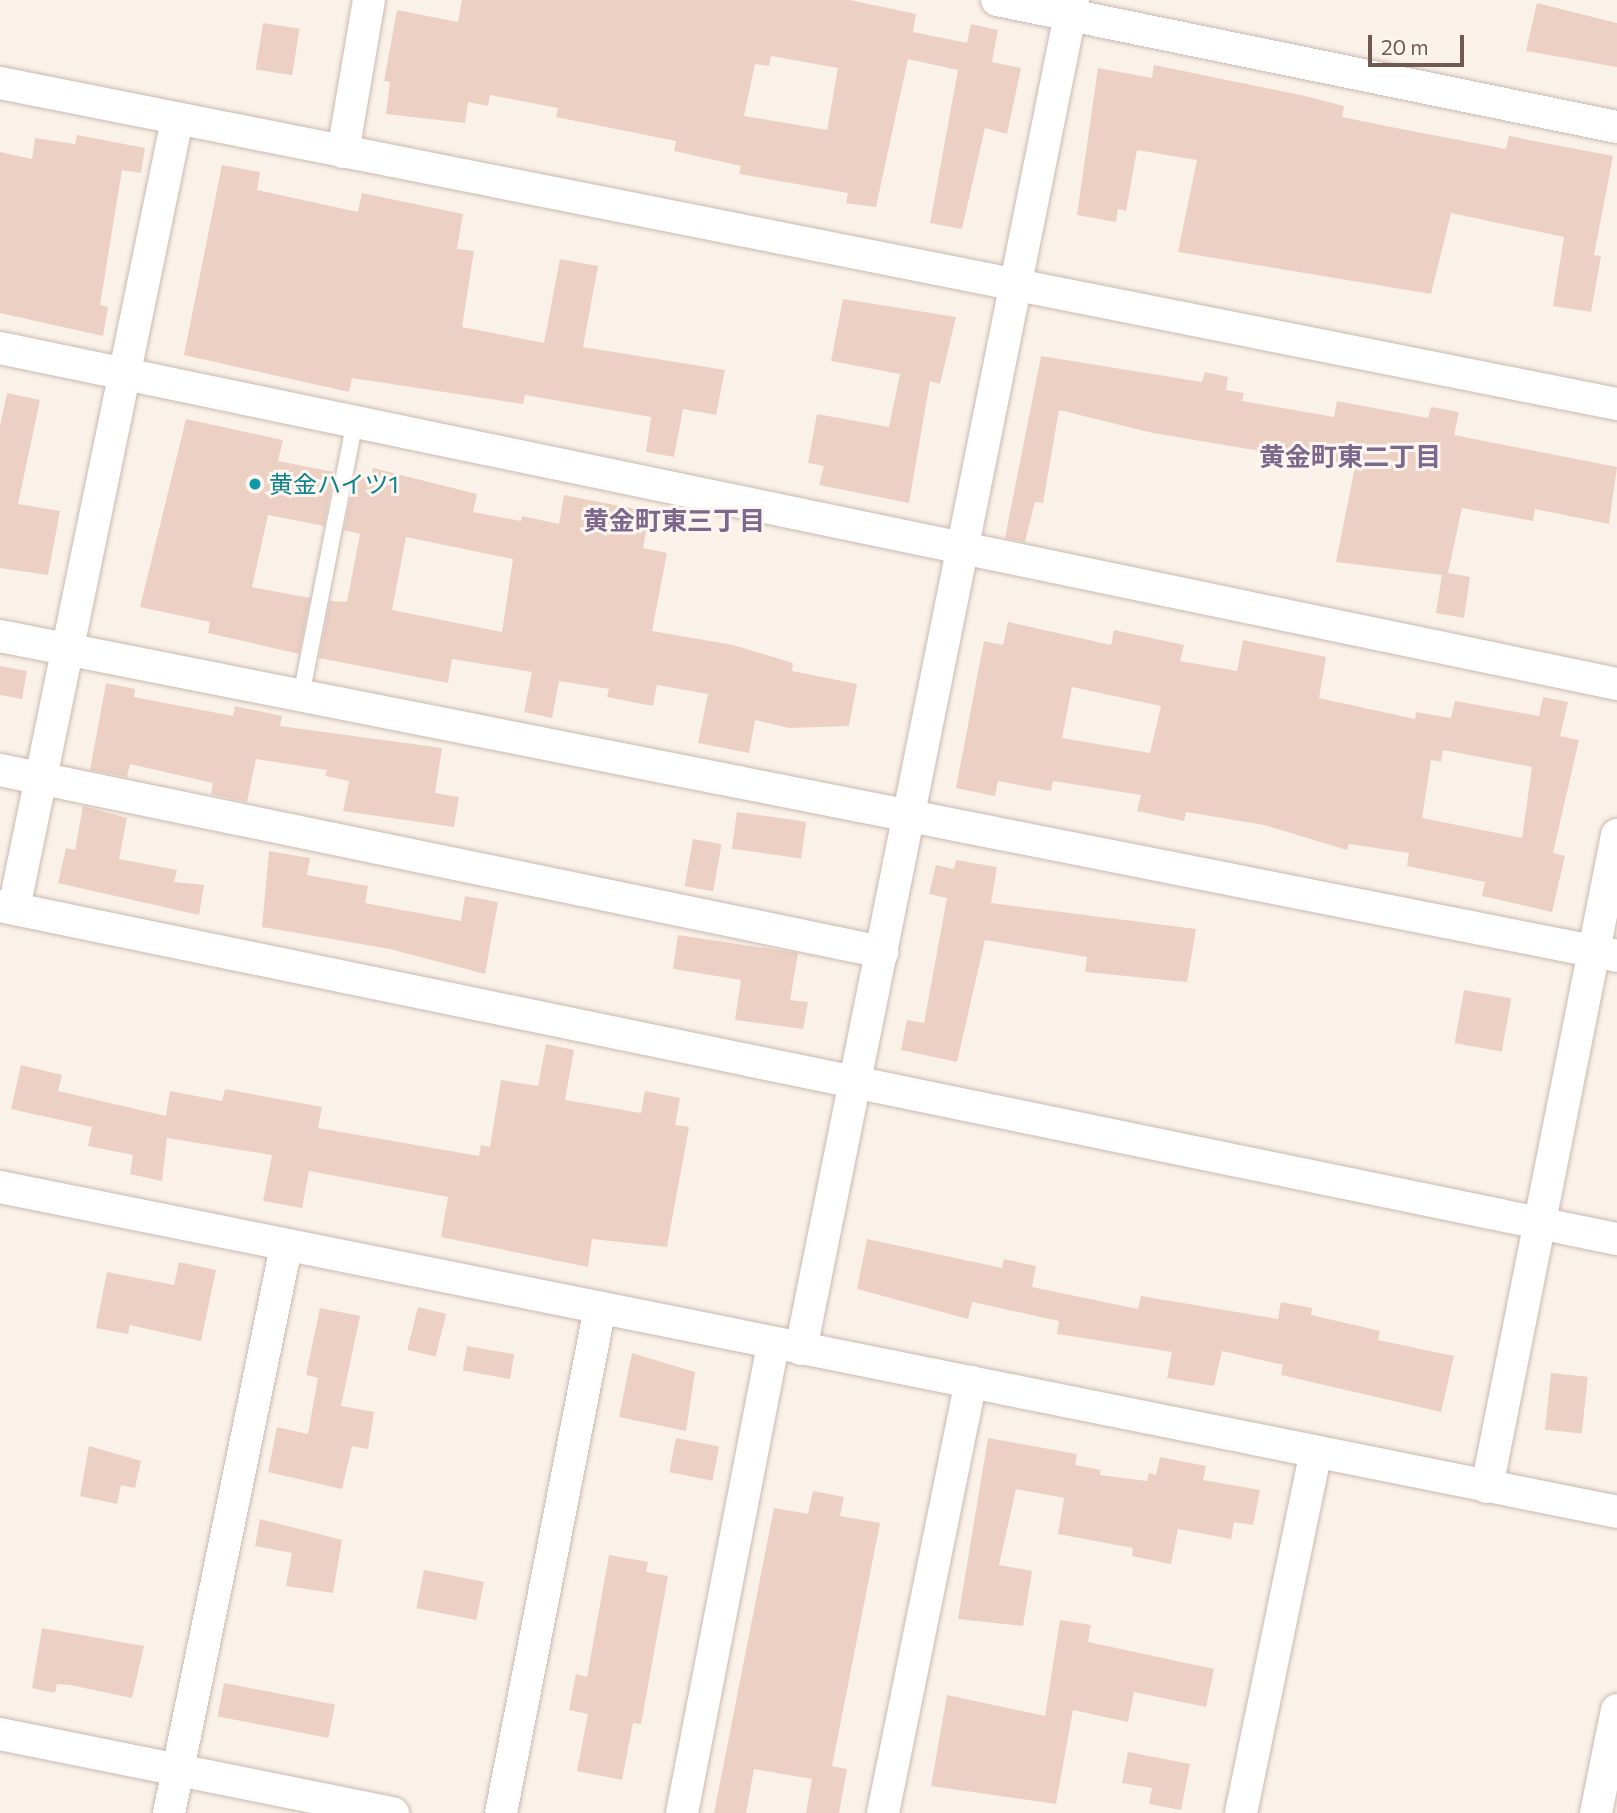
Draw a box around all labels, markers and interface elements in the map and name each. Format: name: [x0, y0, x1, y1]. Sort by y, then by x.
scale bar: [1372, 21, 1468, 65]
text: 20 m: [1381, 34, 1429, 59]
district label: 黄金町東二丁目: [1259, 440, 1441, 472]
place label: 黄金ハイツ1: [269, 470, 399, 498]
marker: 黄金ハイツ1: [247, 476, 263, 492]
district label: 黄金町東三丁目: [583, 504, 765, 536]

